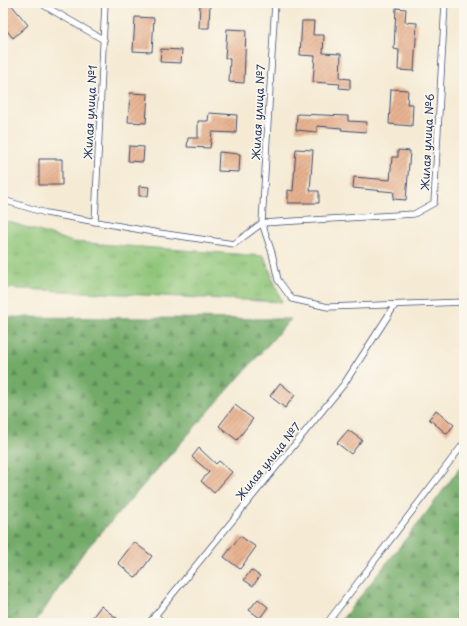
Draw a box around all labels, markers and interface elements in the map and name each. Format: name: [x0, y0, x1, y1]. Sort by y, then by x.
street label: Жилая улица №1: [79, 64, 101, 160]
street label: Жилая улица №7: [247, 64, 269, 161]
street label: Жилая улица №6: [416, 93, 438, 192]
street label: Жилая улица №7: [231, 419, 305, 504]

